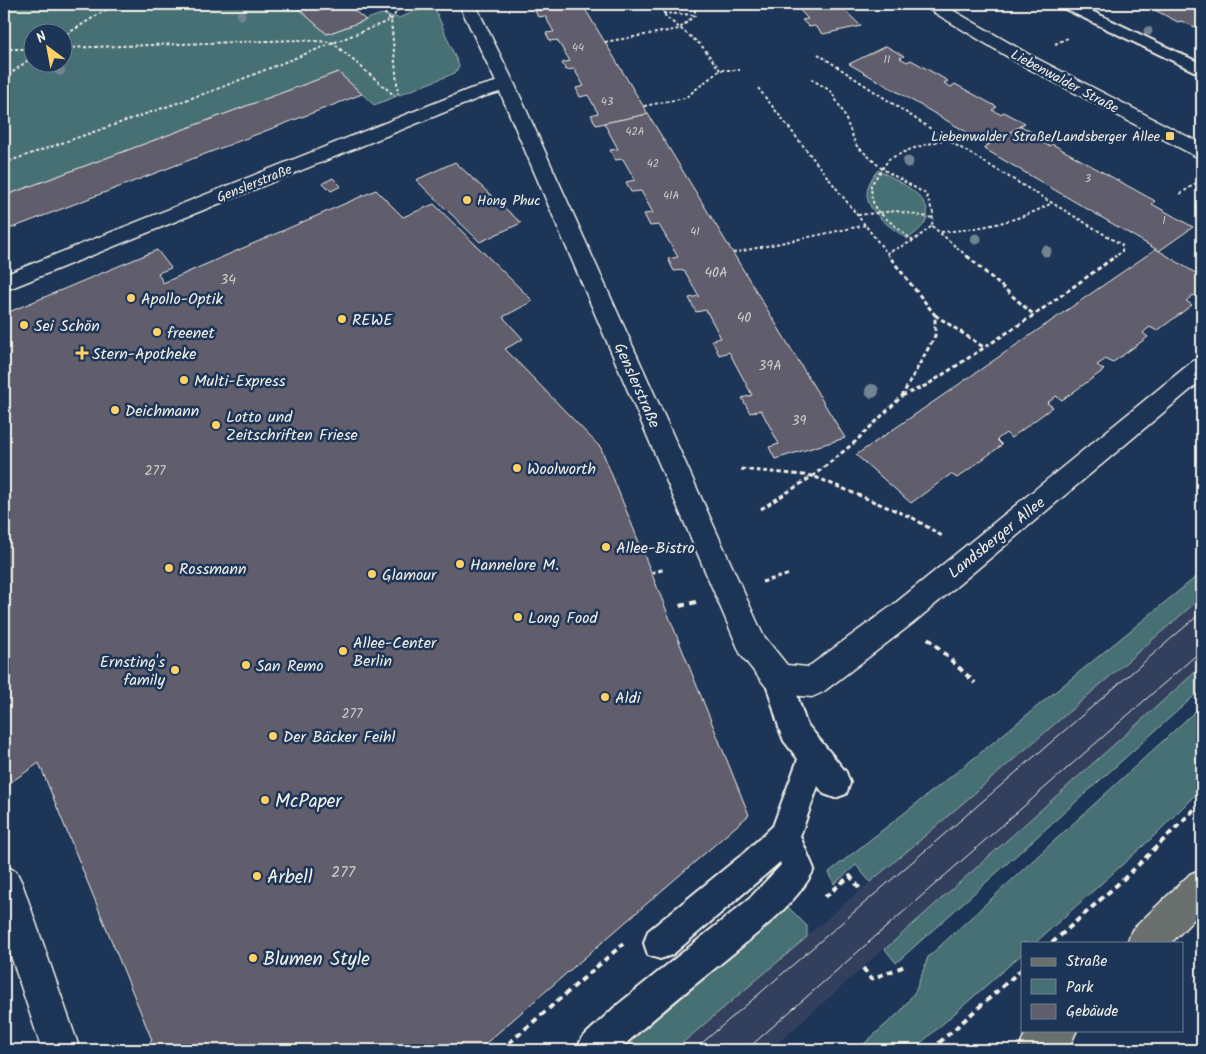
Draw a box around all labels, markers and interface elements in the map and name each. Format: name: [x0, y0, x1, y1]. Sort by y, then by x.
north arrow: [22, 22, 72, 72]
text: N: [32, 26, 51, 49]
house number: 44: [572, 39, 584, 57]
street label: Liebenwalder Straße: [1006, 44, 1123, 120]
house number: 11: [884, 51, 890, 69]
house number: 43: [601, 93, 613, 111]
house number: 42A: [625, 123, 645, 141]
place label: Liebenwalder Straße/Landsberger Allee: [931, 126, 1161, 148]
marker: Liebenwalder Straße/Landsberger Allee: [1164, 130, 1176, 142]
house number: 42: [647, 155, 659, 173]
street label: Genslerstraße: [213, 159, 296, 209]
house number: 3: [1085, 170, 1091, 188]
house number: 41A: [663, 187, 679, 205]
place label: Hong Phuc: [477, 190, 541, 212]
marker: Hong Phuc: [461, 194, 473, 206]
house number: 1: [1162, 212, 1166, 230]
house number: 41: [690, 223, 700, 241]
house number: 40A: [704, 262, 728, 284]
house number: 34: [220, 269, 236, 291]
place label: Apollo-Optik: [141, 287, 224, 312]
marker: Apollo-Optik: [125, 292, 137, 304]
house number: 40: [737, 307, 751, 329]
place label: REWE: [352, 308, 393, 333]
marker: REWE: [336, 313, 348, 325]
place label: Sei Schön: [34, 314, 100, 339]
marker: Sei Schön: [18, 319, 30, 331]
place label: freenet: [167, 321, 215, 346]
marker: freenet: [151, 326, 163, 338]
street label: Genslerstraße: [607, 339, 667, 432]
place label: Stern-Apotheke: [92, 342, 196, 367]
marker: Stern-Apotheke: [76, 347, 88, 359]
house number: 39A: [758, 355, 782, 377]
place label: Multi-Express: [194, 369, 286, 394]
marker: Multi-Express: [178, 374, 190, 386]
place label: Deichmann: [125, 399, 199, 424]
marker: Deichmann: [109, 404, 121, 416]
place label: Lotto und Zeitschriften Friese: [226, 405, 358, 448]
house number: 39: [792, 410, 807, 432]
marker: Lotto und Zeitschriften Friese: [210, 419, 222, 431]
place label: Woolworth: [527, 457, 596, 482]
house number: 277: [144, 460, 166, 482]
marker: Woolworth: [511, 462, 523, 474]
street label: Landsberger Allee: [943, 491, 1051, 585]
place label: Allee-Bistro: [616, 536, 695, 561]
marker: Allee-Bistro: [600, 541, 612, 553]
place label: Hannelore M.: [470, 553, 559, 578]
place label: Rossmann: [179, 557, 247, 582]
marker: Hannelore M.: [454, 558, 466, 570]
marker: Rossmann: [163, 562, 175, 574]
place label: Glamour: [382, 563, 438, 588]
marker: Glamour: [366, 568, 378, 580]
place label: Long Food: [528, 606, 598, 631]
marker: Long Food: [512, 611, 524, 623]
place label: Allee-Center Berlin: [353, 631, 438, 674]
marker: Allee-Center Berlin: [337, 645, 349, 657]
place label: Ernsting's family: [100, 650, 165, 693]
place label: San Remo: [256, 654, 323, 679]
marker: San Remo: [240, 659, 252, 671]
marker: Ernsting's family: [169, 664, 181, 676]
place label: Aldi: [615, 686, 642, 711]
marker: Aldi: [599, 691, 611, 703]
house number: 277: [341, 703, 363, 725]
place label: Der Bäcker Feihl: [283, 725, 395, 750]
marker: Der Bäcker Feihl: [267, 730, 279, 742]
place label: McPaper: [275, 787, 343, 817]
marker: McPaper: [259, 794, 271, 806]
house number: 277: [331, 860, 356, 885]
place label: Arbell: [267, 863, 313, 893]
marker: Arbell: [251, 870, 263, 882]
legend: [1021, 942, 1184, 1032]
place label: Blumen Style: [263, 945, 370, 975]
text: Straße: [1066, 950, 1108, 974]
marker: Blumen Style: [247, 952, 259, 964]
text: Park: [1066, 976, 1094, 1000]
text: Gebäude: [1066, 1000, 1119, 1024]

